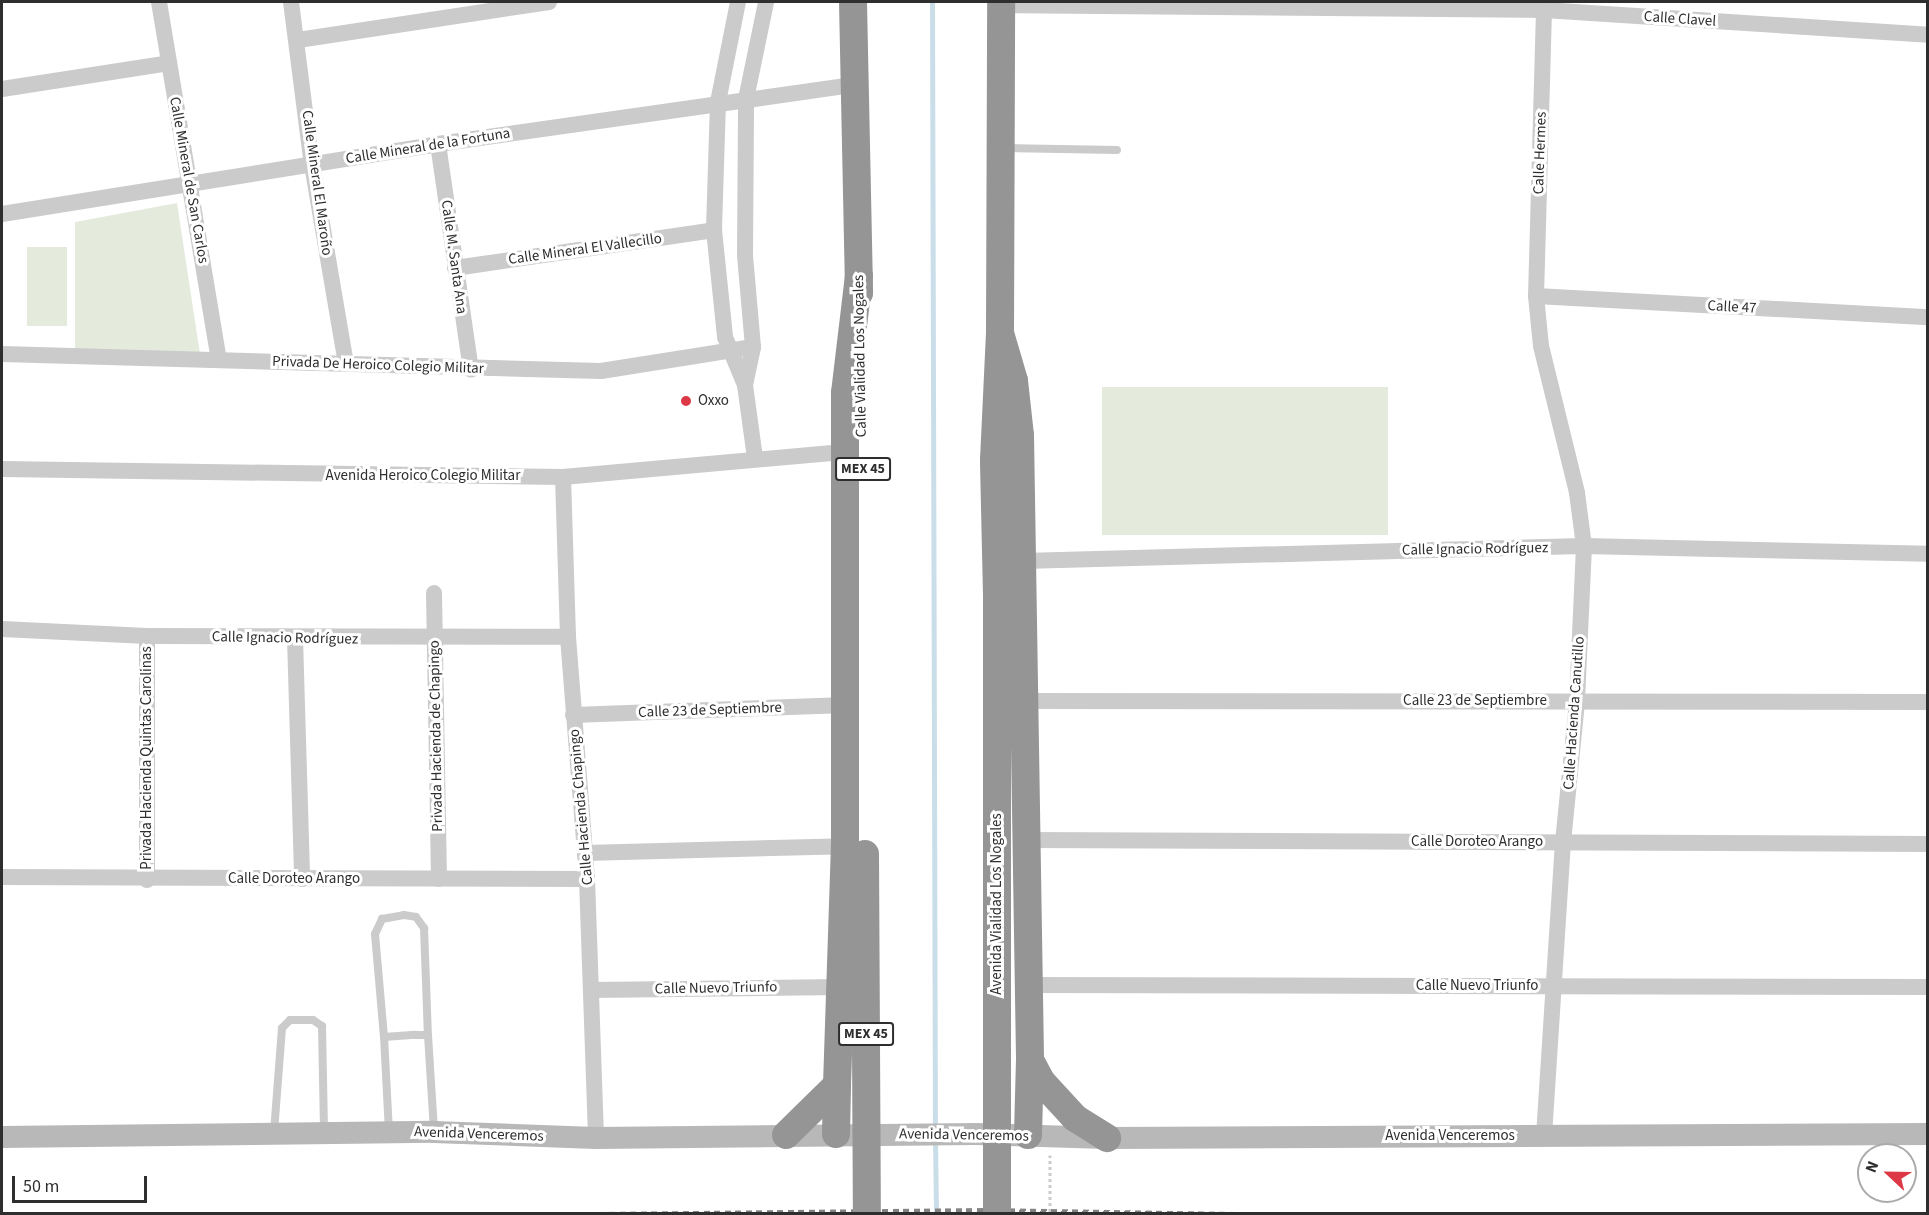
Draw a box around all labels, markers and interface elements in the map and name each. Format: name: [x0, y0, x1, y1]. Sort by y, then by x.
street label: Calle Clavel: [1643, 7, 1717, 31]
street label: Calle Mineral de San Carlos: [165, 95, 213, 265]
street label: Calle Mineral El Maroño: [298, 109, 336, 257]
street label: Calle Hermes: [1530, 111, 1550, 195]
street label: Calle Mineral de la Fortuna: [344, 124, 512, 168]
street label: Calle M. Santa Ana: [437, 199, 471, 315]
street label: Calle Mineral El Vallecillo: [507, 229, 663, 269]
street label: Calle Vialidad Los Nogales: [850, 275, 870, 437]
street label: Calle 47: [1707, 297, 1757, 317]
street label: Privada De Heroico Colegio Militar: [272, 352, 484, 378]
place label: Oxxo: [698, 392, 729, 410]
marker: Oxxo: [679, 394, 693, 408]
road number: MEX 45: [834, 458, 892, 480]
street label: Avenida Heroico Colegio Militar: [326, 467, 520, 485]
street label: Calle Ignacio Rodríguez: [1402, 539, 1548, 559]
street label: Calle Ignacio Rodríguez: [212, 628, 358, 648]
street label: Calle Hacienda Canutillo: [1560, 636, 1588, 790]
street label: Privada Hacienda de Chapingo: [425, 640, 447, 832]
street label: Privada Hacienda Quintas Carolinas: [138, 646, 156, 870]
street label: Calle 23 de Septiembre: [1403, 692, 1547, 710]
street label: Calle 23 de Septiembre: [638, 698, 782, 722]
street label: Calle Hacienda Chapingo: [565, 728, 597, 886]
street label: Avenida Vialidad Los Nogales: [988, 813, 1006, 995]
street label: Calle Doroteo Arango: [1411, 833, 1543, 851]
street label: Calle Doroteo Arango: [228, 870, 360, 888]
street label: Calle Nuevo Triunfo: [1416, 977, 1538, 995]
street label: Calle Nuevo Triunfo: [655, 978, 777, 998]
road number: MEX 45: [838, 1023, 894, 1045]
street label: Avenida Venceremos: [414, 1123, 544, 1145]
street label: Avenida Venceremos: [899, 1125, 1029, 1145]
street label: Avenida Venceremos: [1385, 1127, 1515, 1145]
north arrow: [1857, 1143, 1917, 1203]
text: N: [1860, 1158, 1884, 1176]
scale bar: [15, 1164, 150, 1202]
text: 50 m: [23, 1174, 59, 1199]

